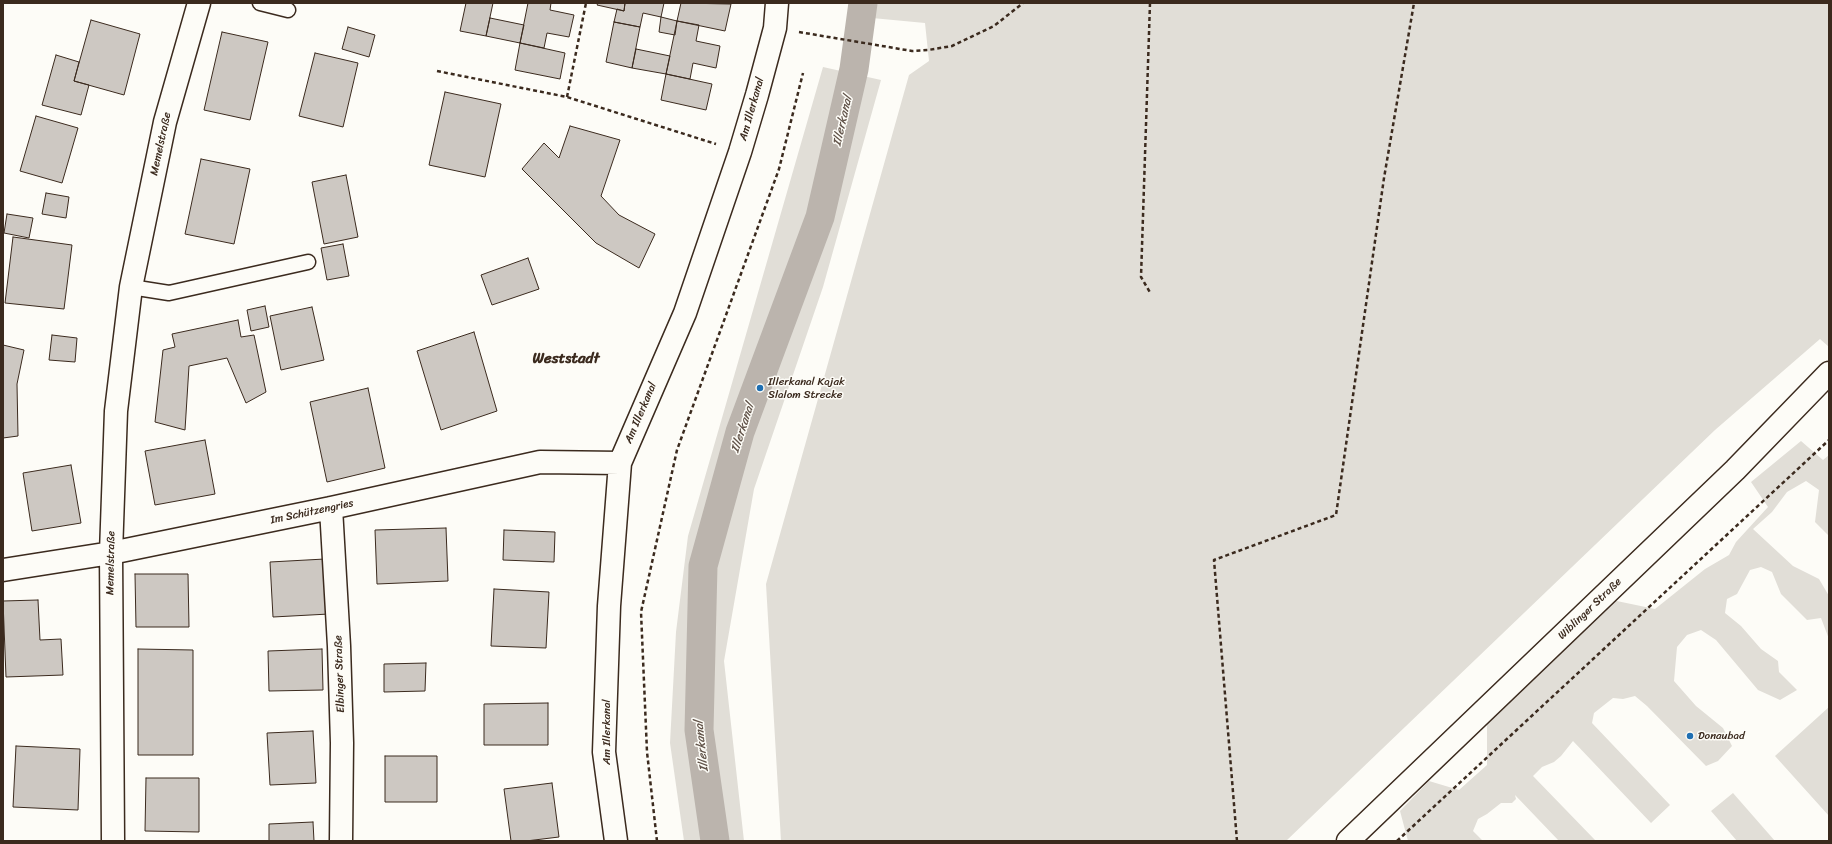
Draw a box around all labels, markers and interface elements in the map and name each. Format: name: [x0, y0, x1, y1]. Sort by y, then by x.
street label: Am Illerkanal: [737, 76, 767, 142]
water label: Illerkanal: [830, 95, 856, 147]
street label: Memelstraße: [148, 111, 174, 177]
district label: Weststadt: [533, 350, 599, 368]
place label: Illerkanal Kajak Slalom Strecke: [768, 375, 845, 401]
street label: Am Illerkanal: [622, 380, 660, 446]
marker: Illerkanal Kajak Slalom Strecke: [755, 383, 765, 393]
water label: Illerkanal: [728, 402, 758, 454]
street label: Im Schützengries: [269, 497, 355, 527]
street label: Memelstraße: [104, 531, 118, 595]
street label: Wiblinger Straße: [1556, 575, 1624, 643]
street label: Elbinger Straße: [332, 635, 348, 713]
street label: Am Illerkanal: [600, 699, 614, 765]
water label: Illerkanal: [692, 720, 712, 772]
place label: Donaubad: [1698, 729, 1745, 743]
marker: Donaubad: [1685, 731, 1695, 741]

